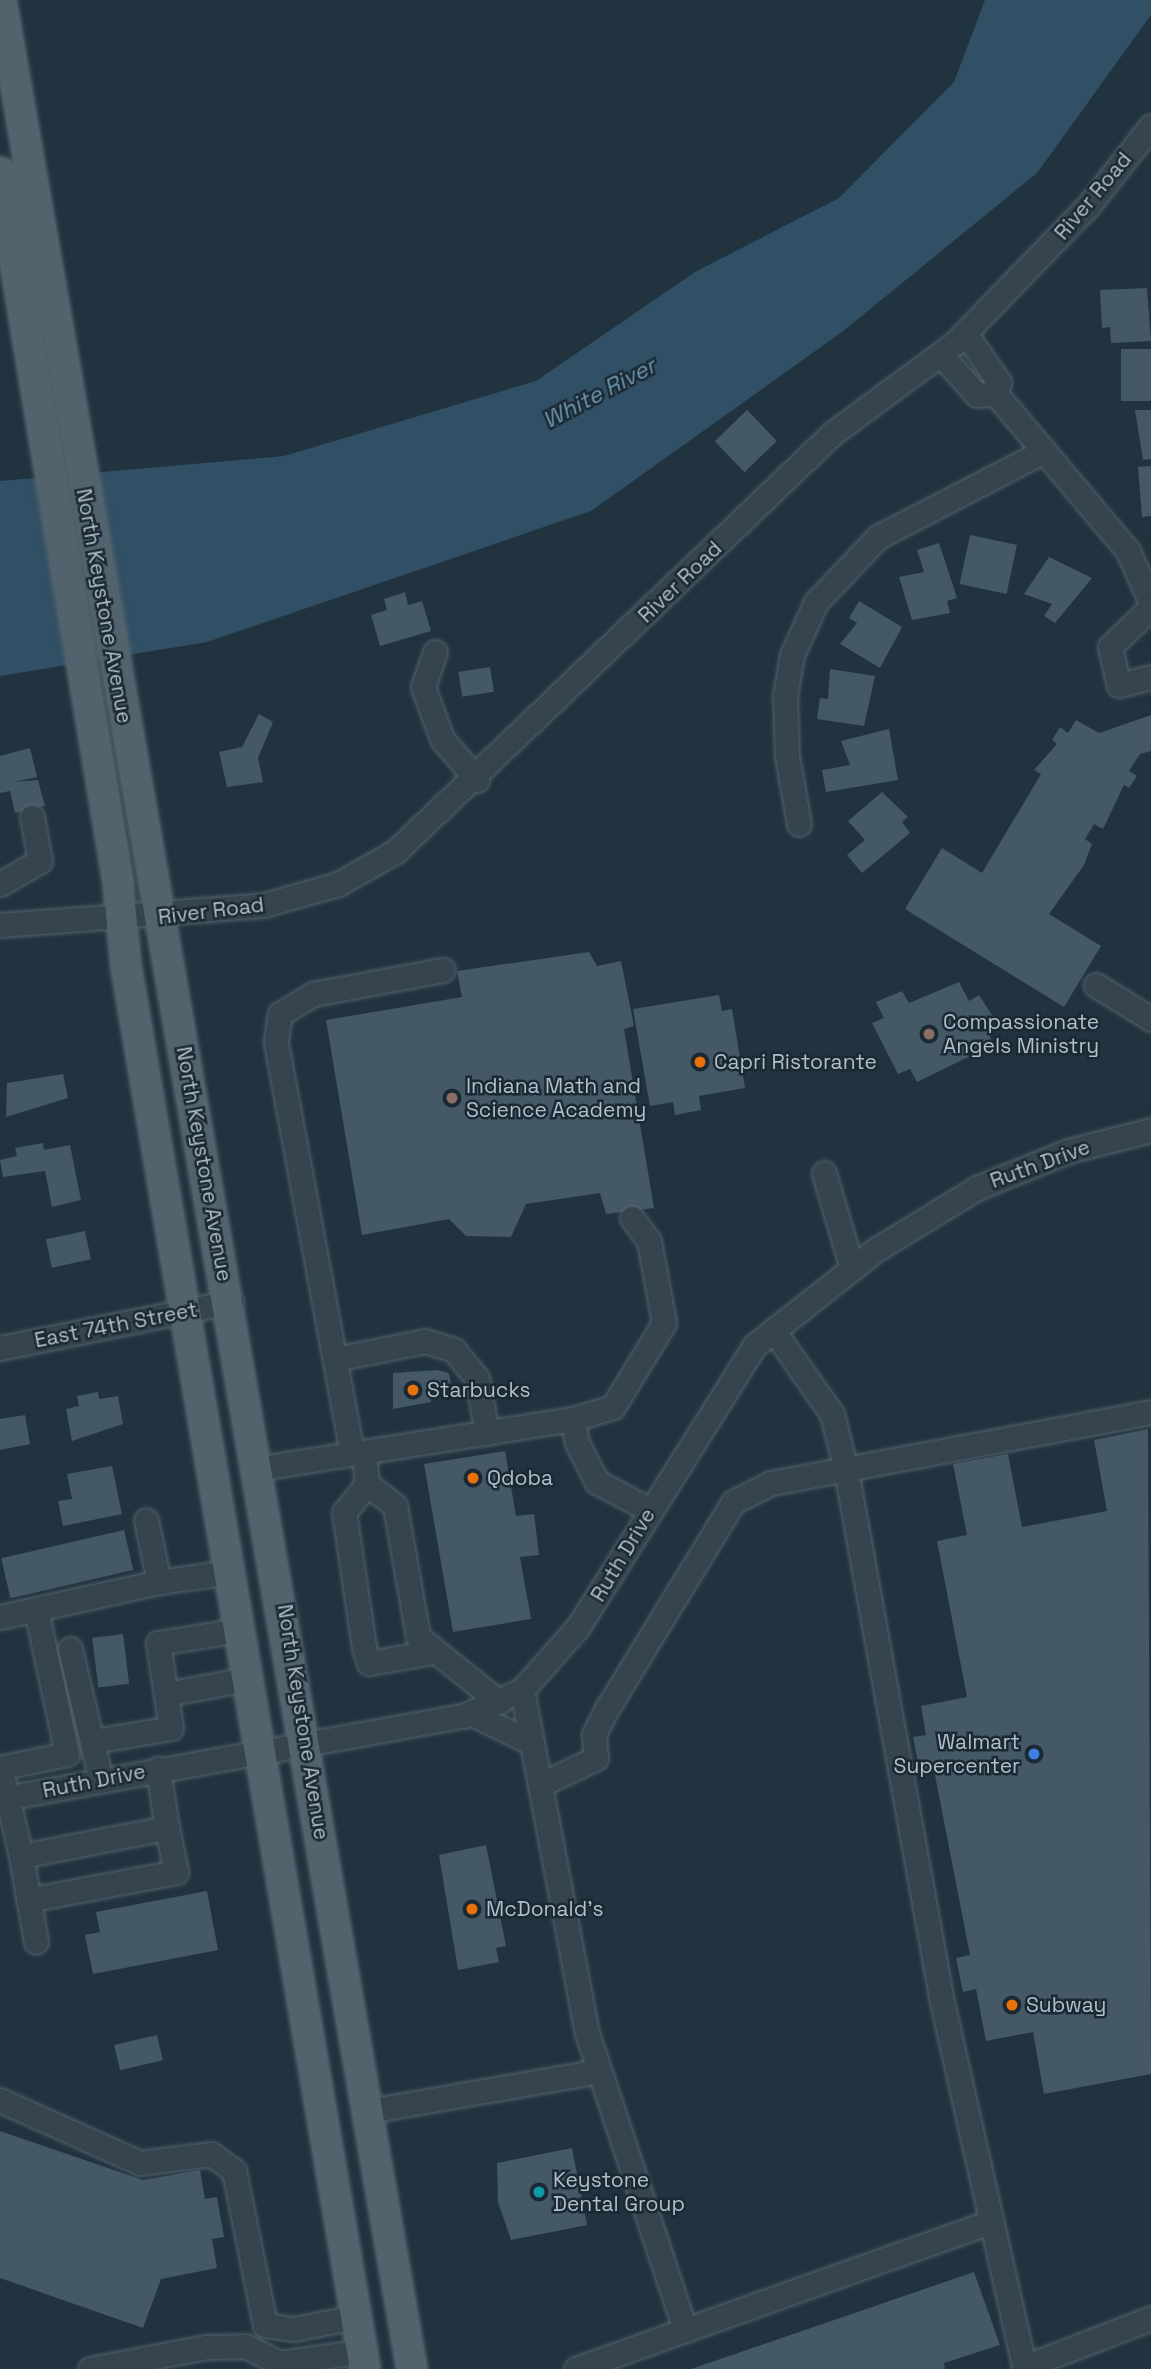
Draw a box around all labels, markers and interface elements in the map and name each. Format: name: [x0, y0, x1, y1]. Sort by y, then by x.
street label: River Road: [1049, 147, 1137, 245]
water label: White River: [538, 352, 660, 434]
street label: North Keystone Avenue: [71, 486, 137, 726]
street label: River Road: [633, 536, 727, 628]
street label: River Road: [157, 892, 265, 930]
place label: Compassionate Angels Ministry: [943, 1009, 1099, 1059]
marker: Compassionate Angels Ministry: [921, 1026, 937, 1042]
street label: North Keystone Avenue: [171, 1044, 237, 1284]
place label: Capri Ristorante: [714, 1049, 877, 1075]
marker: Capri Ristorante: [692, 1054, 708, 1070]
place label: Indiana Math and Science Academy: [466, 1073, 647, 1123]
marker: Indiana Math and Science Academy: [444, 1090, 460, 1106]
street label: Ruth Drive: [987, 1134, 1093, 1194]
street label: East 74th Street: [32, 1297, 200, 1353]
place label: Starbucks: [427, 1377, 531, 1403]
marker: Starbucks: [405, 1382, 421, 1398]
place label: Qdoba: [487, 1465, 553, 1491]
marker: Qdoba: [465, 1470, 481, 1486]
street label: Ruth Drive: [585, 1504, 661, 1606]
street label: North Keystone Avenue: [272, 1602, 334, 1842]
place label: Walmart Supercenter: [894, 1729, 1020, 1779]
marker: Walmart Supercenter: [1026, 1746, 1042, 1762]
street label: Ruth Drive: [40, 1759, 148, 1803]
place label: McDonald's: [486, 1896, 604, 1922]
marker: McDonald's: [464, 1901, 480, 1917]
place label: Subway: [1026, 1992, 1106, 2018]
marker: Subway: [1004, 1997, 1020, 2013]
place label: Keystone Dental Group: [553, 2167, 685, 2217]
marker: Keystone Dental Group: [531, 2184, 547, 2200]

